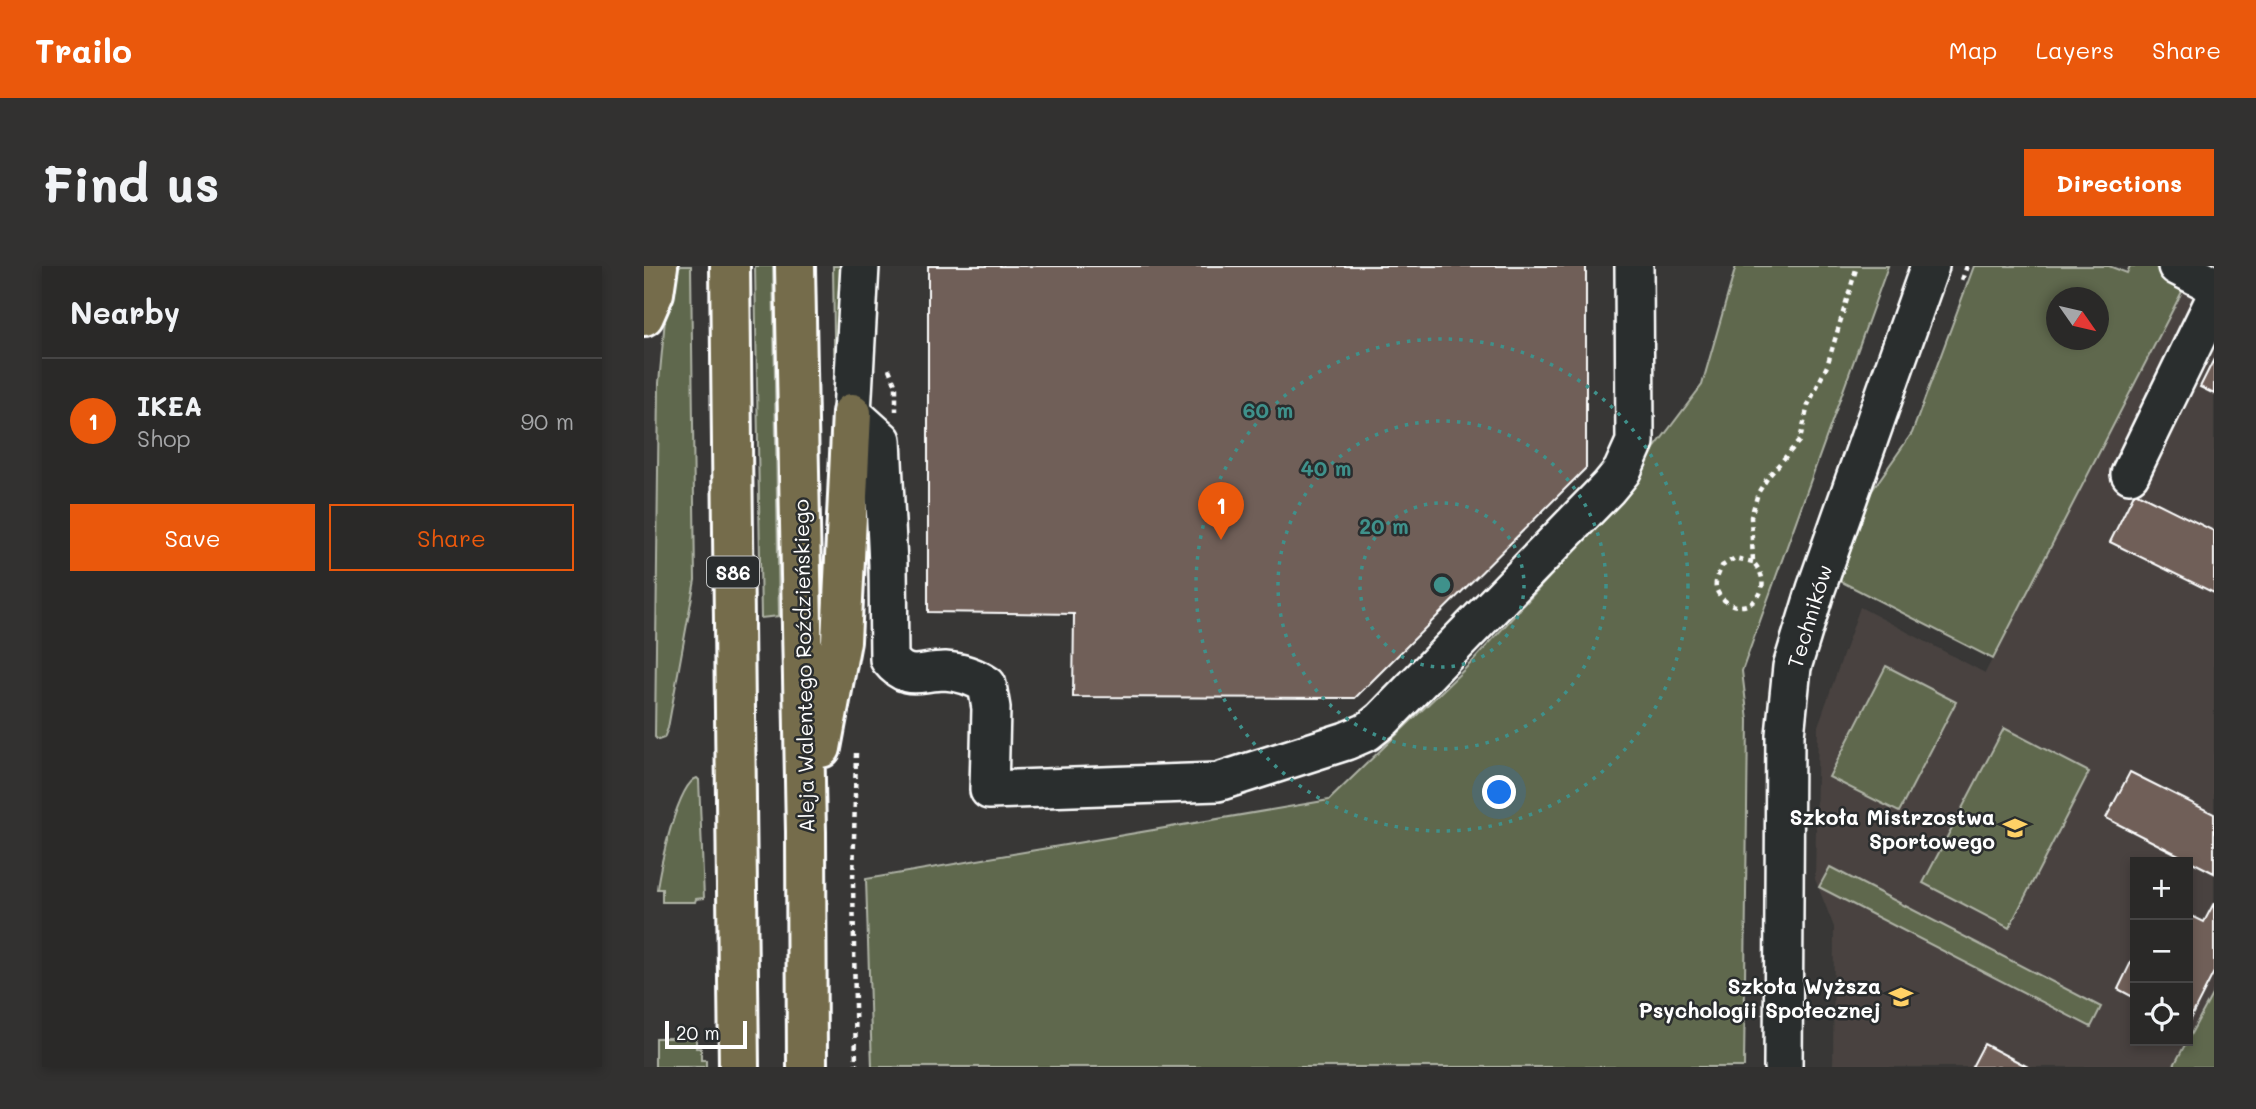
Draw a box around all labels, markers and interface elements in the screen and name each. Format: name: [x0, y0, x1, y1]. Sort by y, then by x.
text: Trailo: [35, 28, 132, 71]
text: Map: [1949, 34, 1997, 65]
text: Layers: [2035, 34, 2114, 65]
text: Share: [2152, 34, 2221, 65]
button: Directions: [2024, 149, 2214, 216]
text: Find us: [42, 151, 220, 214]
north arrow: [2046, 287, 2109, 350]
text: Nearby: [70, 292, 180, 332]
text: IKEA: [137, 389, 202, 423]
text: 60 m: [1243, 396, 1293, 423]
text: 1: [88, 406, 98, 436]
text: 90 m: [521, 406, 574, 436]
text: Shop: [137, 423, 191, 453]
text: 40 m: [1300, 454, 1352, 481]
pin: 1: [1198, 482, 1244, 540]
street label: Aleja Walentego Roździeńskiego: [787, 499, 819, 833]
button: Save: [70, 504, 315, 571]
button: Share: [329, 504, 574, 571]
text: 20 m: [1359, 512, 1409, 539]
road number: S86: [707, 556, 759, 588]
street label: Techników: [1780, 561, 1838, 671]
centre of rings: [1430, 573, 1454, 597]
your location: [1482, 775, 1516, 809]
place label: Szkoła Mistrzostwa Sportowego: [1789, 803, 1995, 854]
school or university icon: Szkoła Mistrzostwa Sportowego: [2001, 814, 2029, 842]
map controls: [2130, 857, 2193, 1046]
button: +: [2130, 857, 2193, 920]
button: −: [2130, 920, 2193, 983]
place label: Szkoła Wyższa Psychologii Społecznej: [1638, 972, 1881, 1024]
school or university icon: Szkoła Wyższa Psychologii Społecznej: [1887, 983, 1915, 1011]
button: locate: [2130, 983, 2193, 1046]
scale bar: [665, 1018, 747, 1050]
text: 20 m: [676, 1020, 720, 1045]

